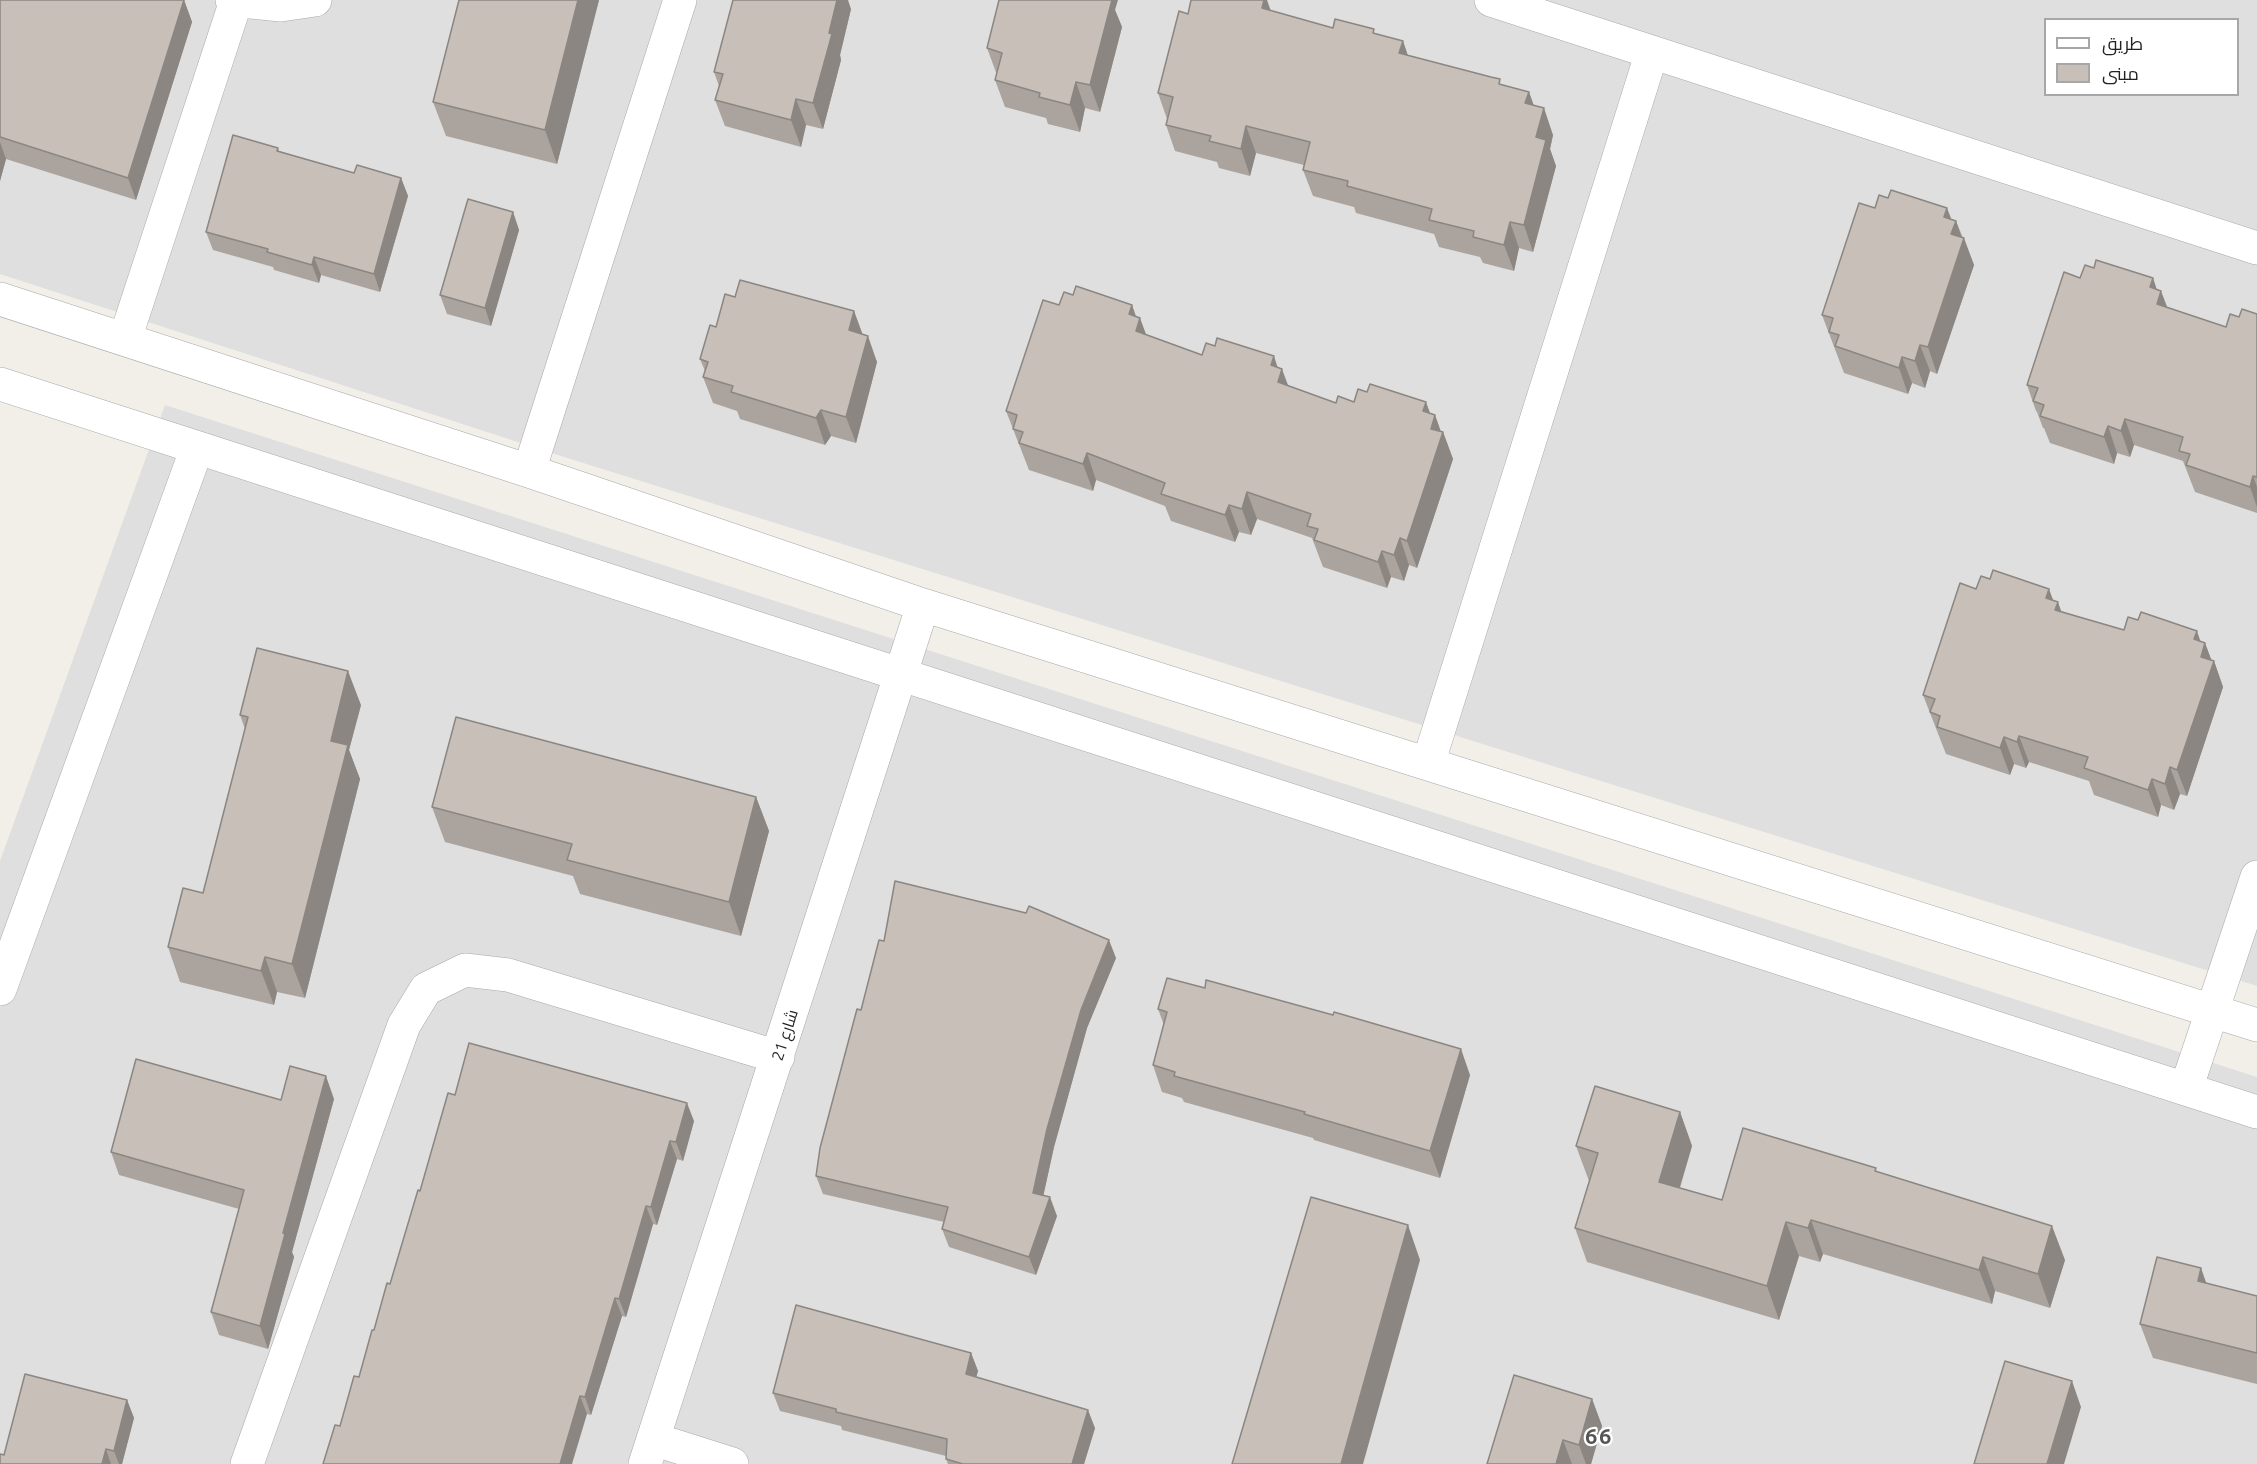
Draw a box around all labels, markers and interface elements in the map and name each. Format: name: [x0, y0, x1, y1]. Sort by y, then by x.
legend: [2044, 18, 2239, 96]
text: طريق: [2102, 33, 2143, 53]
text: مبنى: [2102, 63, 2139, 83]
street label: شارع 21: [768, 1007, 802, 1063]
district label: 66: [1585, 1424, 1613, 1450]

